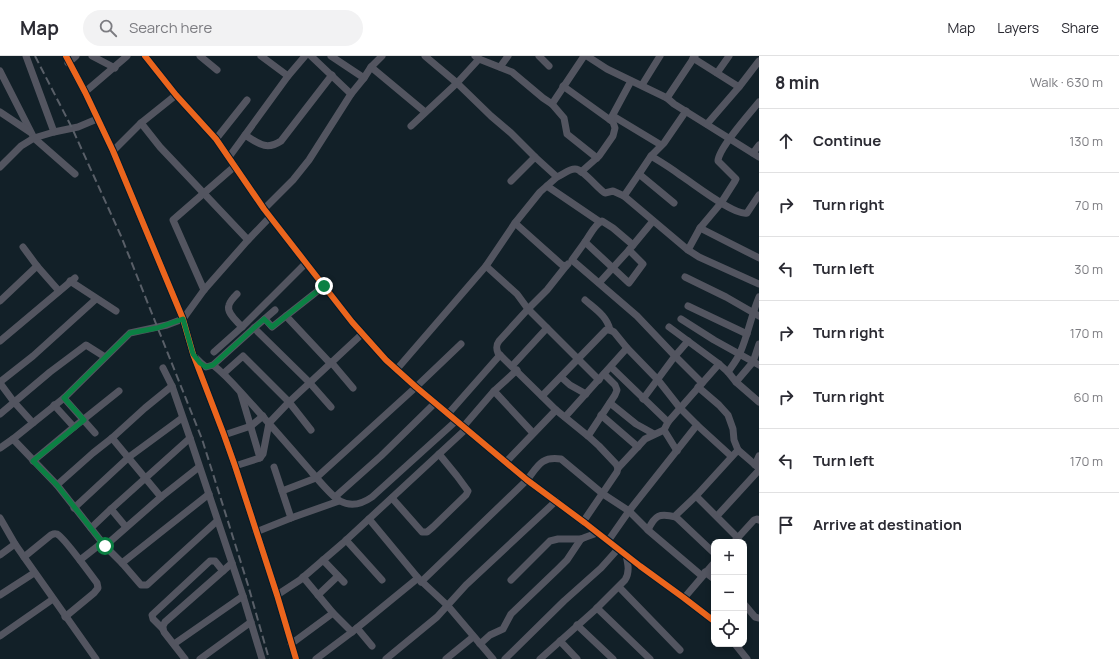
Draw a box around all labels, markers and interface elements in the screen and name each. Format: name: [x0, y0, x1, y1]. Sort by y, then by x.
search box: [83, 10, 363, 46]
text: Map: [20, 15, 59, 41]
icon: search: [97, 17, 119, 39]
text: Search here: [129, 17, 212, 38]
text: Map: [947, 18, 975, 37]
text: Layers: [997, 18, 1039, 37]
text: Share: [1061, 18, 1099, 37]
text: 8 min: [775, 71, 820, 94]
text: Walk · 630 m: [1030, 73, 1103, 91]
icon: ahead: [775, 130, 797, 152]
text: Continue: [813, 130, 881, 151]
text: 130 m: [1069, 132, 1103, 150]
icon: right: [775, 194, 797, 216]
text: Turn right: [813, 194, 884, 215]
text: 70 m: [1075, 196, 1103, 214]
icon: left: [775, 258, 797, 280]
text: Turn left: [813, 258, 875, 279]
text: 30 m: [1074, 260, 1103, 278]
route end: [315, 277, 333, 295]
icon: right: [775, 322, 797, 344]
text: Turn right: [813, 322, 884, 343]
text: 170 m: [1070, 324, 1103, 342]
icon: right: [775, 386, 797, 408]
text: Turn right: [813, 386, 884, 407]
text: 60 m: [1073, 388, 1103, 406]
icon: left: [775, 450, 797, 472]
text: Turn left: [813, 450, 875, 471]
text: 170 m: [1070, 452, 1103, 470]
icon: arrive: [775, 514, 797, 536]
text: Arrive at destination: [813, 514, 962, 535]
route start: [96, 537, 114, 555]
map controls: [711, 539, 747, 647]
button: +: [711, 539, 747, 575]
button: −: [711, 575, 747, 611]
button: locate: [711, 611, 747, 647]

